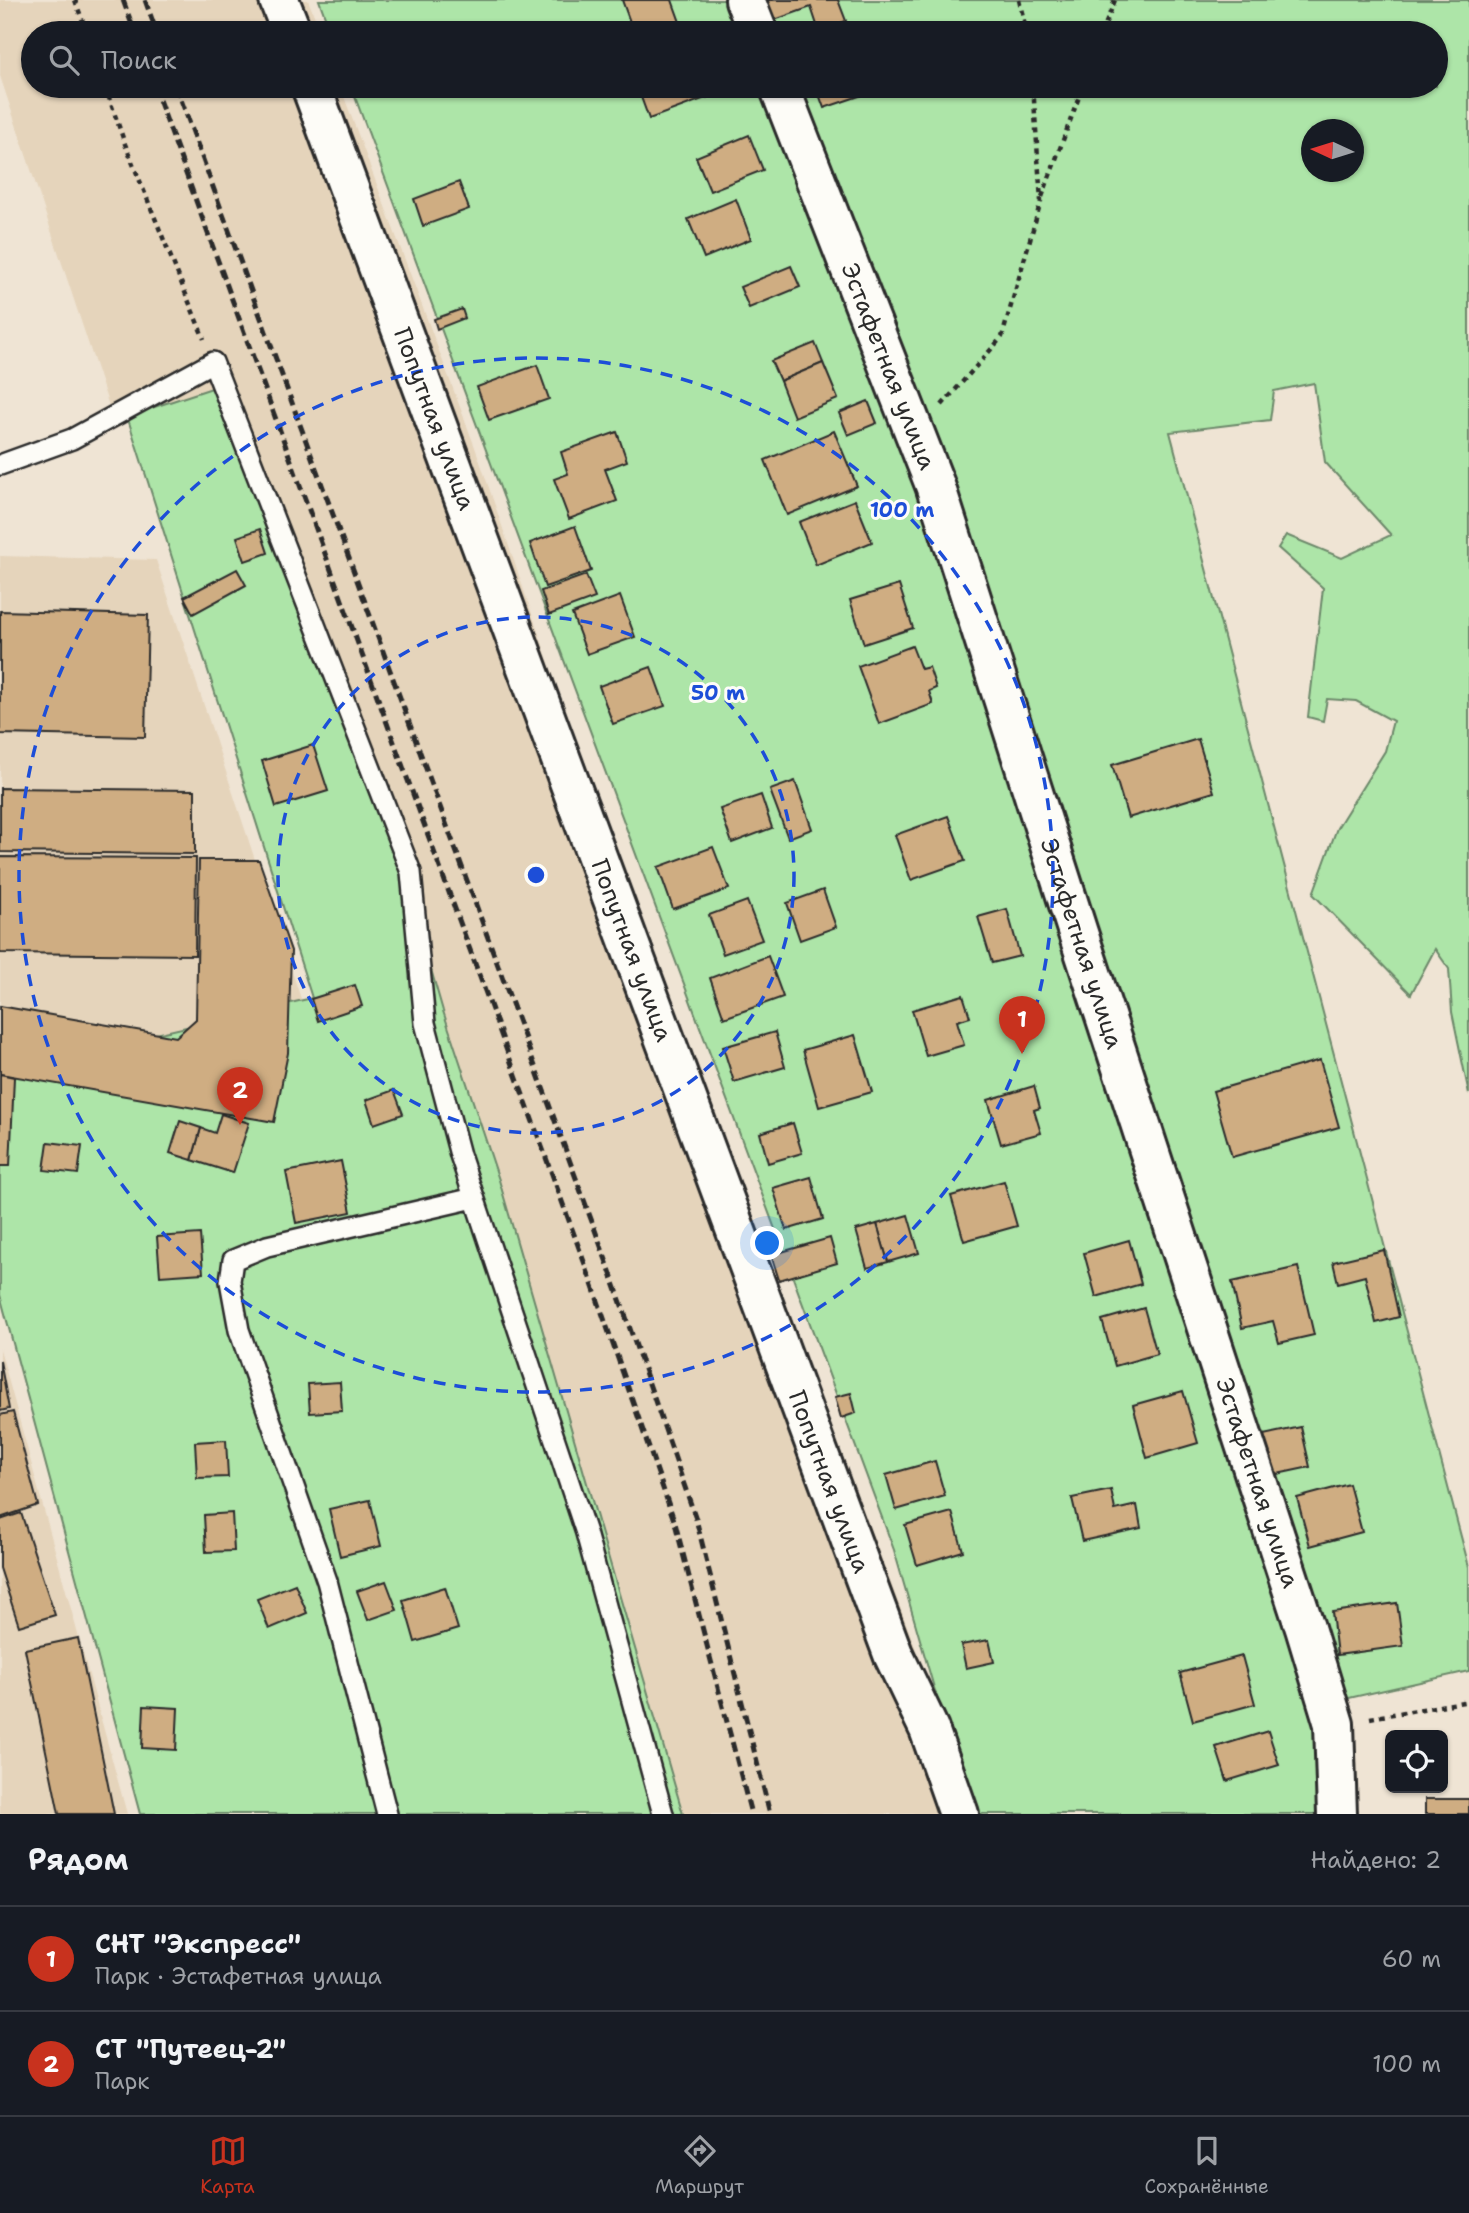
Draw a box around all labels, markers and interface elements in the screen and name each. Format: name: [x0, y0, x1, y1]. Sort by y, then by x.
search box: [21, 21, 1448, 98]
icon: search: [45, 41, 83, 79]
text: Поиск: [101, 42, 177, 77]
north arrow: [1301, 119, 1364, 182]
street label: Эстафетная улица: [834, 258, 943, 474]
street label: Попутная улица: [386, 323, 483, 515]
text: 100 m: [870, 496, 934, 524]
text: 50 m: [691, 679, 745, 707]
street label: Эстафетная улица: [1033, 834, 1131, 1053]
street label: Попутная улица: [583, 855, 680, 1046]
centre of rings: [524, 863, 548, 887]
pin: 1: [999, 996, 1045, 1054]
pin: 2: [217, 1067, 263, 1125]
your location: [750, 1226, 784, 1260]
street label: Эстафетная улица: [1208, 1373, 1307, 1592]
street label: Попутная улица: [781, 1386, 878, 1578]
map controls: [1385, 1730, 1448, 1793]
button: locate: [1385, 1730, 1448, 1793]
text: Рядом: [28, 1839, 128, 1880]
text: Найдено: 2: [1311, 1845, 1441, 1875]
text: СНТ "Экспресс": [95, 1926, 301, 1961]
text: 1: [46, 1944, 56, 1974]
text: 60 m: [1382, 1944, 1441, 1974]
text: Парк · Эстафетная улица: [95, 1961, 382, 1991]
text: СТ "Путеец-2": [95, 2031, 286, 2066]
text: 2: [43, 2049, 59, 2079]
text: 100 m: [1372, 2049, 1441, 2079]
text: Парк: [95, 2066, 150, 2096]
tab: Карта: [200, 2132, 255, 2199]
tab: Маршрут: [655, 2132, 744, 2199]
tab: Сохранённые: [1145, 2132, 1269, 2199]

